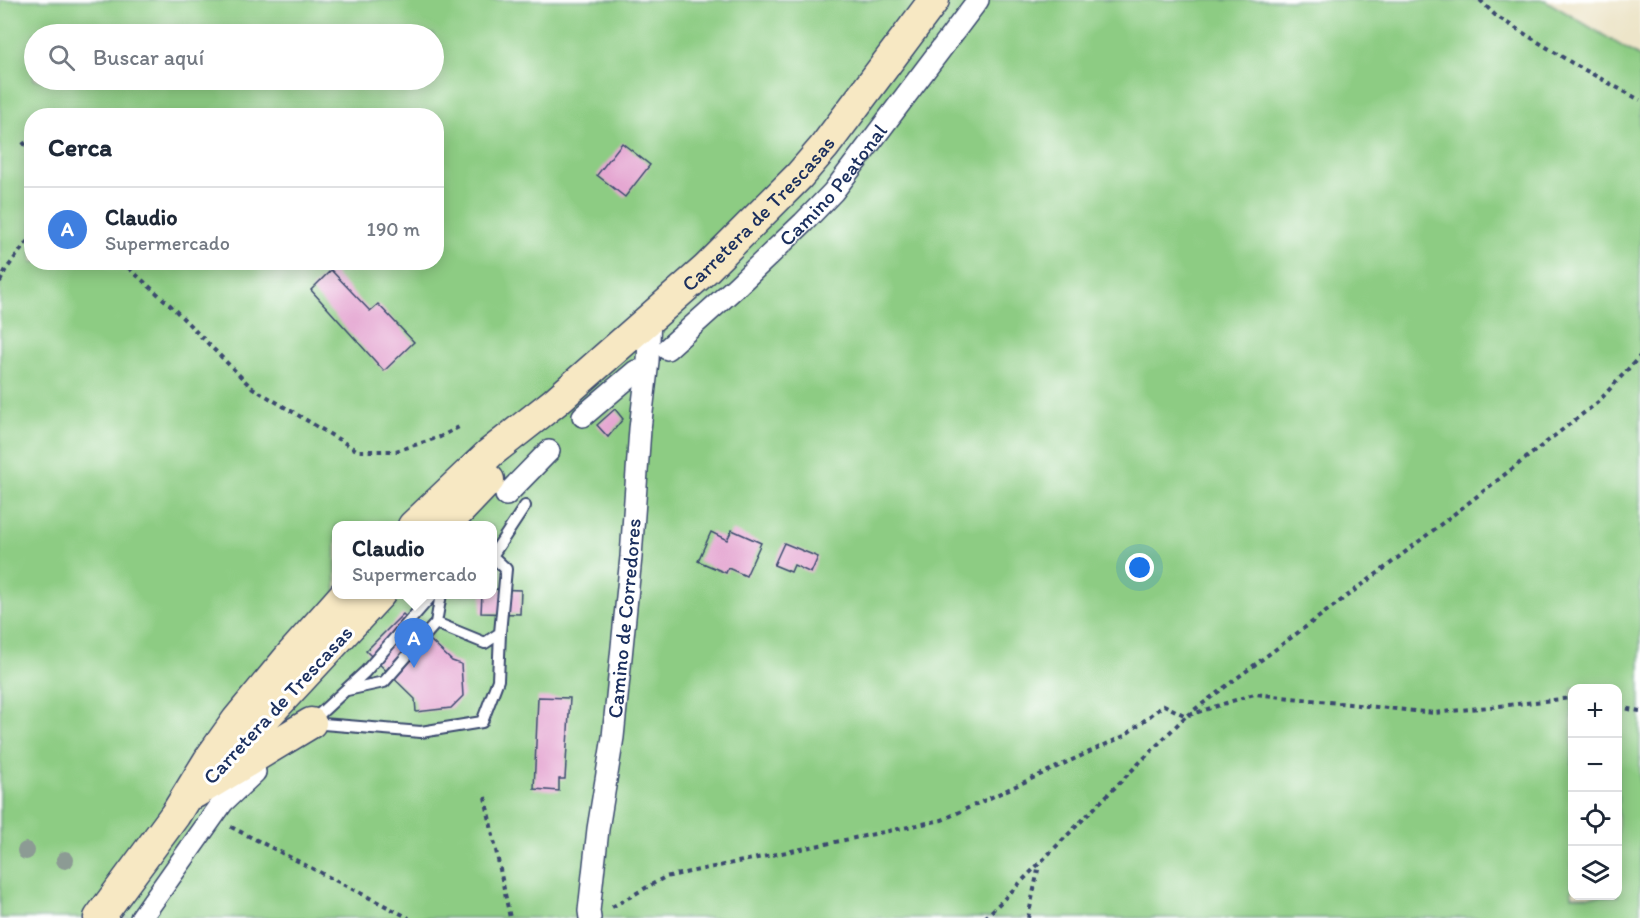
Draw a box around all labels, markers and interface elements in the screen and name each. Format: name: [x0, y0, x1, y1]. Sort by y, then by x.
search box: [24, 24, 444, 90]
icon: search: [45, 41, 78, 74]
text: Buscar aquí: [93, 44, 204, 71]
street label: Camino Peatonal: [774, 119, 892, 251]
text: Cerca: [48, 131, 112, 163]
street label: Carretera de Trescasas: [676, 131, 840, 296]
text: Claudio: [105, 204, 177, 231]
text: A: [61, 217, 74, 241]
text: 190 m: [367, 217, 420, 241]
text: Supermercado: [105, 231, 230, 255]
street label: Camino de Corredores: [602, 517, 646, 719]
popup: [332, 521, 497, 599]
text: Claudio: [352, 535, 425, 562]
your location: [1125, 553, 1154, 582]
text: Supermercado: [352, 562, 477, 586]
pin: A: [394, 618, 434, 668]
street label: Carretera de Trescasas: [198, 620, 358, 789]
map controls: [1568, 684, 1622, 900]
button: +: [1568, 684, 1622, 738]
button: −: [1568, 738, 1622, 792]
button: locate: [1568, 792, 1622, 846]
button: layers: [1568, 846, 1622, 900]

